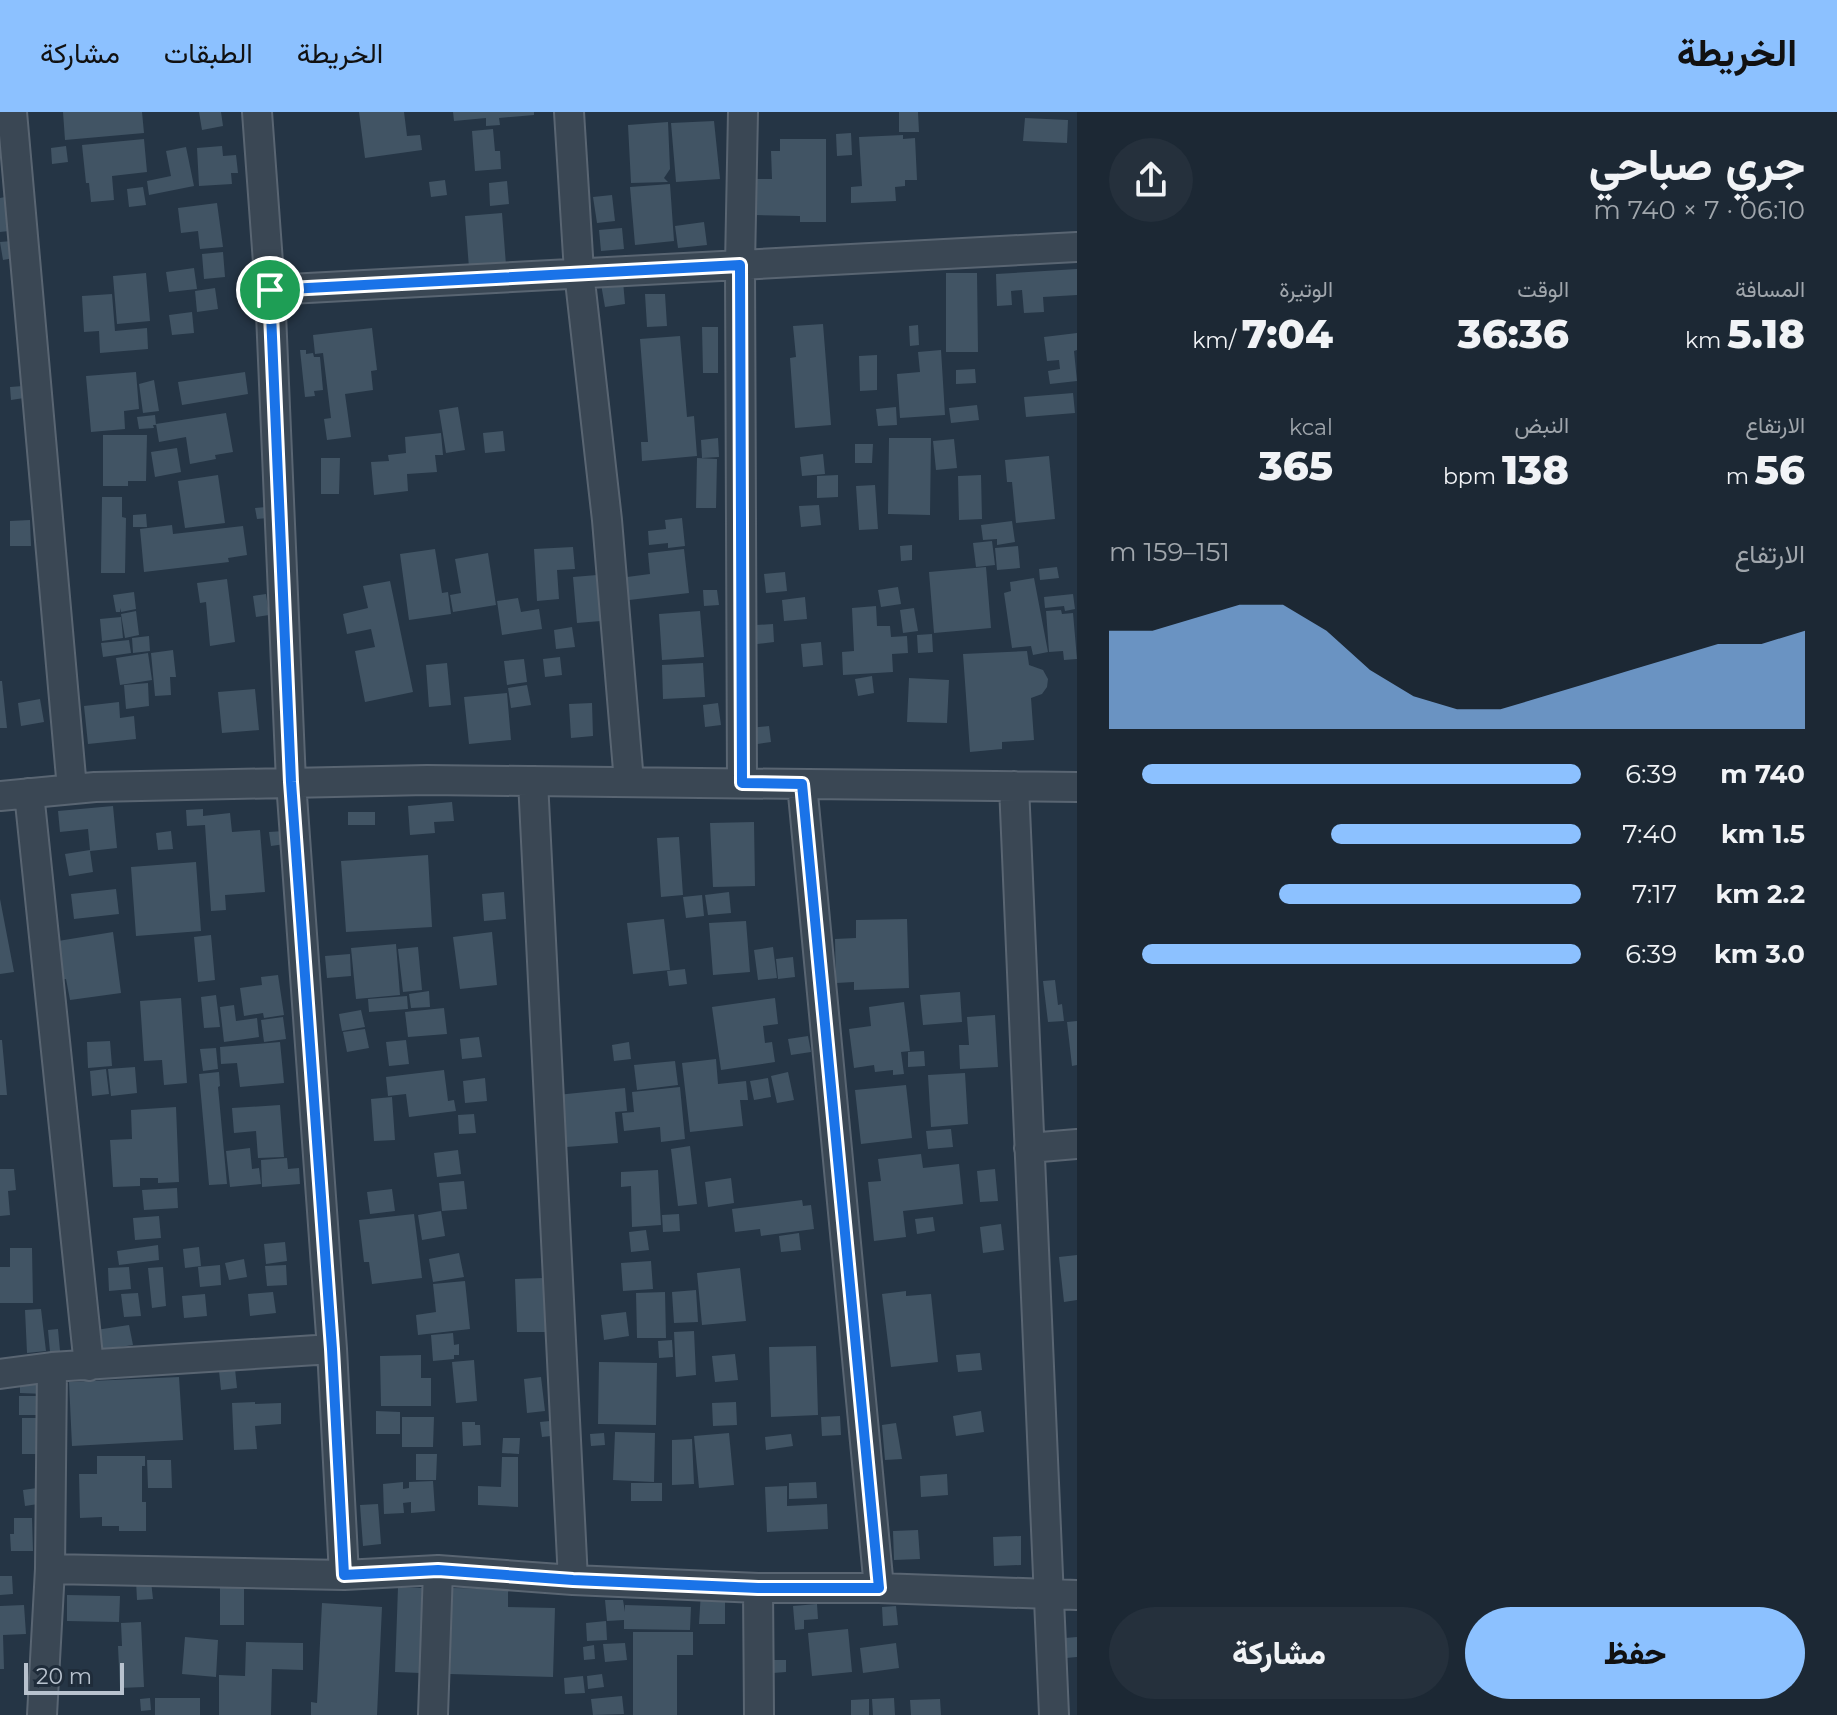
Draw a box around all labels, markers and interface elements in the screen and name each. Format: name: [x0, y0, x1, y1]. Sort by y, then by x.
text: الخريطة: [1677, 29, 1797, 76]
text: مشاركة: [40, 36, 120, 70]
text: الطبقات: [164, 36, 253, 70]
text: الخريطة: [297, 36, 383, 70]
text: جري صباحي: [1589, 137, 1805, 191]
button: share: [1109, 138, 1193, 222]
text: 06:10 · 7 × 740 m: [1593, 194, 1805, 226]
pin: [236, 256, 304, 324]
icon: arrive: [248, 268, 292, 312]
text: الوتيرة: [1279, 276, 1333, 303]
text: الوقت: [1517, 276, 1569, 303]
text: المسافة: [1735, 276, 1805, 303]
text: 7:04: [1242, 309, 1333, 358]
text: 36:36: [1458, 309, 1569, 358]
text: 5.18: [1727, 309, 1805, 358]
text: /km: [1192, 327, 1242, 354]
text: km: [1685, 327, 1727, 354]
text: النبض: [1515, 412, 1569, 439]
text: الارتفاع: [1745, 412, 1805, 439]
text: kcal: [1289, 414, 1333, 441]
text: 365: [1259, 441, 1333, 490]
text: 138: [1502, 445, 1569, 494]
text: 56: [1755, 445, 1805, 494]
text: bpm: [1443, 463, 1502, 490]
text: m: [1726, 463, 1755, 490]
text: 151–159 m: [1109, 536, 1230, 568]
text: الارتفاع: [1734, 538, 1805, 570]
text: 6:39: [1625, 758, 1677, 790]
text: 740 m: [1720, 758, 1805, 790]
text: 7:40: [1622, 818, 1677, 850]
text: 1.5 km: [1721, 818, 1805, 850]
text: 7:17: [1632, 878, 1677, 910]
text: 2.2 km: [1715, 878, 1805, 910]
text: 6:39: [1625, 938, 1677, 970]
text: 3.0 km: [1714, 938, 1805, 970]
button: مشاركة: [1109, 1607, 1449, 1699]
button: حفظ: [1465, 1607, 1805, 1699]
scale bar: [24, 1659, 124, 1695]
text: 20 m: [36, 1663, 92, 1690]

